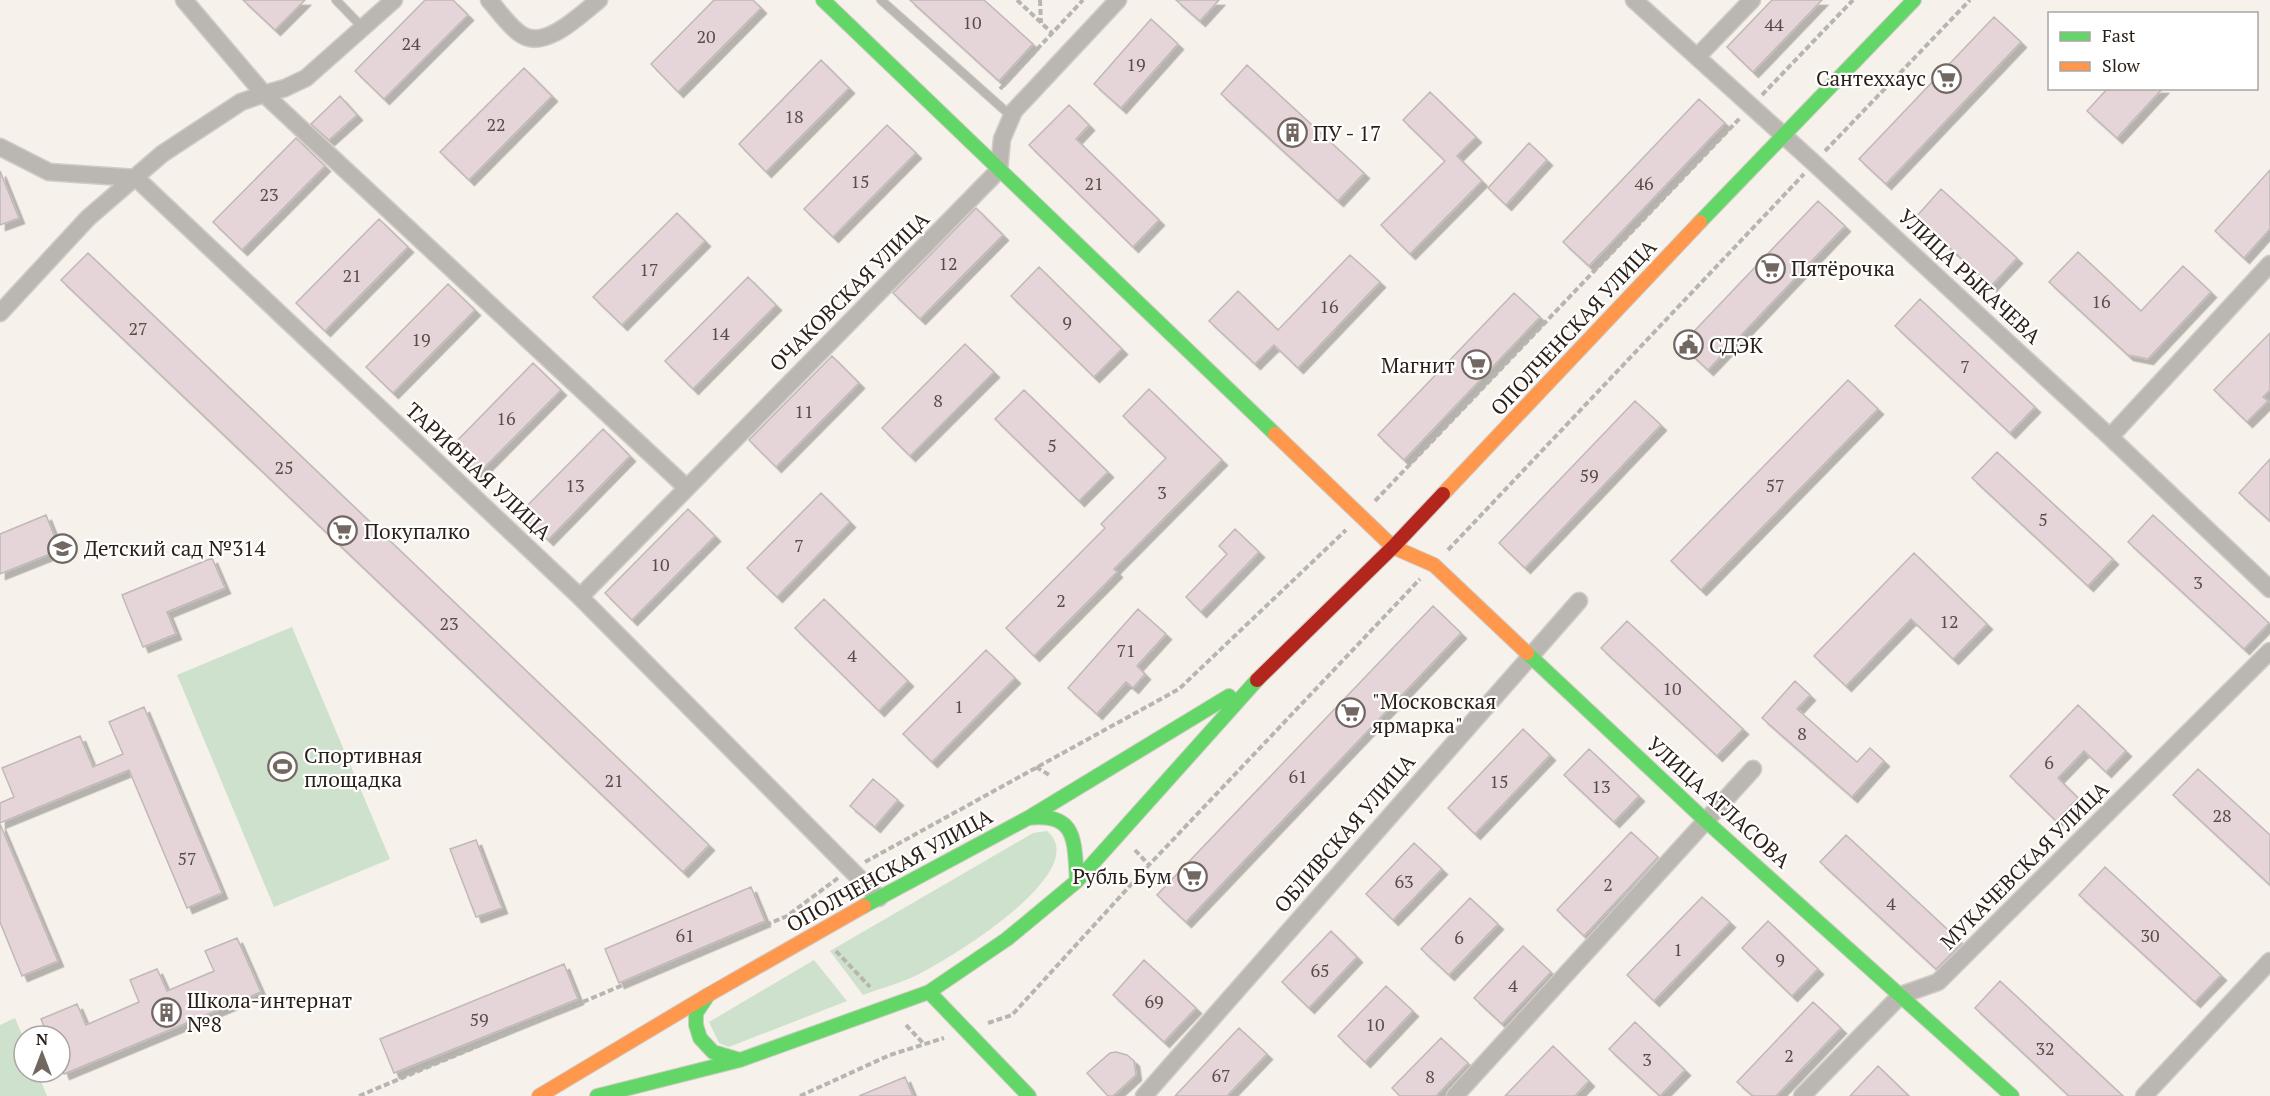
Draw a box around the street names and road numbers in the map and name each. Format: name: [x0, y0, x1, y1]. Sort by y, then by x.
street label: УЛИЦА РЫКАЧЕВА: [1893, 202, 2048, 350]
street label: ОЧАКОВСКАЯ УЛИЦА: [763, 205, 935, 377]
street label: ОПОЛЧЕНСКАЯ УЛИЦА: [1484, 232, 1663, 421]
street label: ТАРИФНАЯ УЛИЦА: [400, 396, 558, 546]
street label: УЛИЦА АТЛАСОВА: [1641, 730, 1797, 874]
street label: ОБЛИВСКАЯ УЛИЦА: [1267, 747, 1421, 918]
street label: МУКАЧЕВСКАЯ УЛИЦА: [1934, 774, 2115, 955]
street label: ОПОЛЧЕНСКАЯ УЛИЦА: [781, 801, 997, 938]

